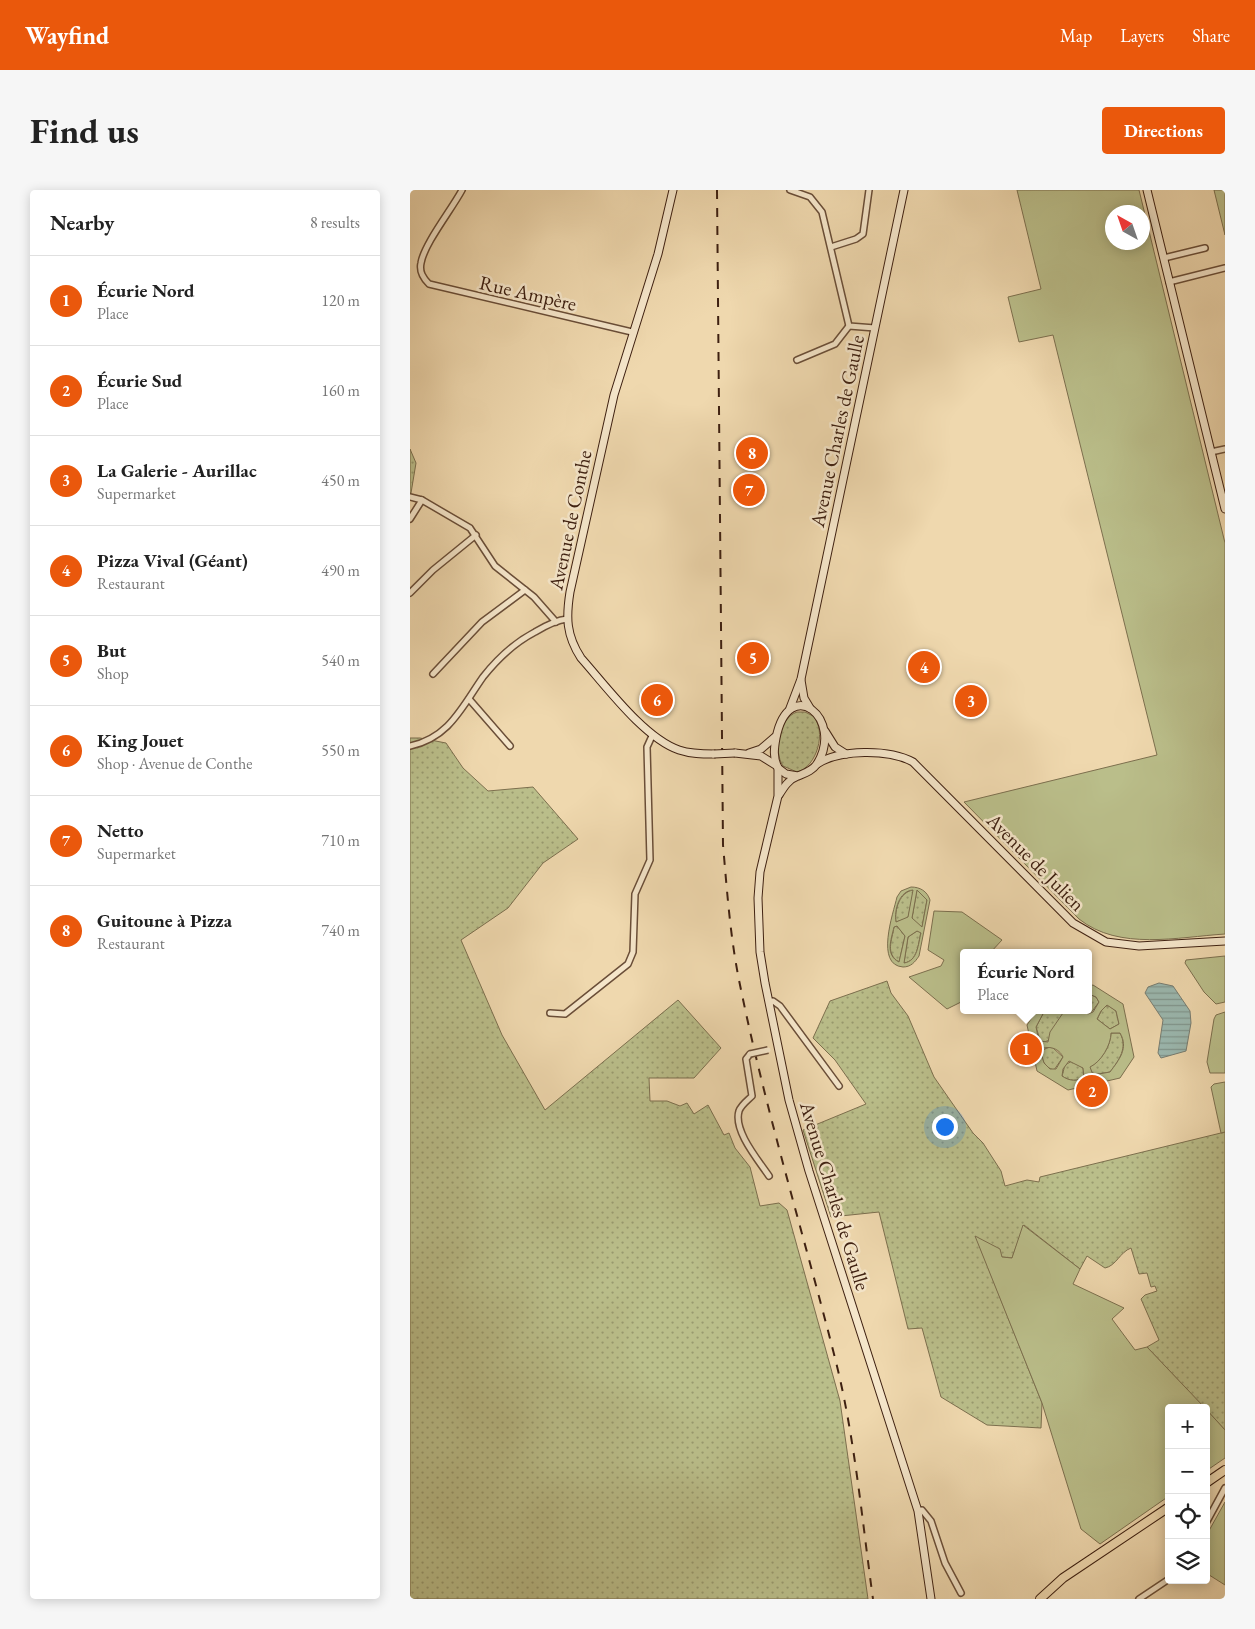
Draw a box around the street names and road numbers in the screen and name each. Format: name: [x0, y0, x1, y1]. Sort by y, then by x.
street label: Rue Ampère: [477, 269, 579, 317]
street label: Avenue Charles de Gaulle: [804, 332, 870, 531]
street label: Avenue de Conthe: [542, 447, 598, 593]
street label: Avenue de Julien: [981, 807, 1091, 917]
street label: Avenue Charles de Gaulle: [794, 1098, 876, 1294]

